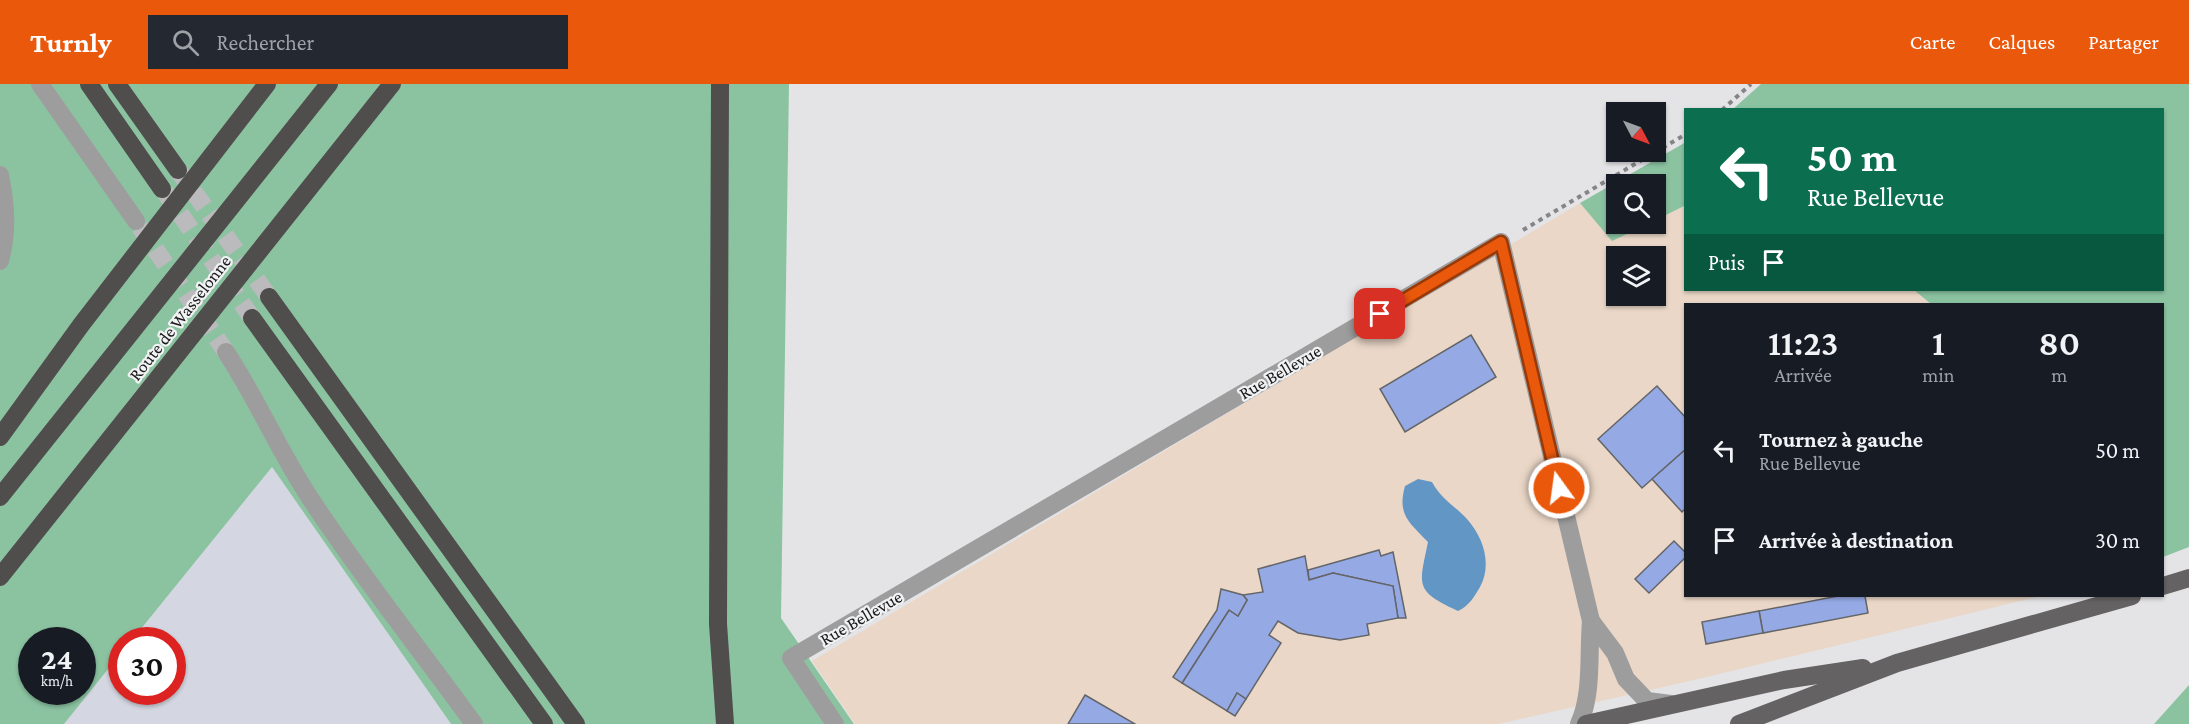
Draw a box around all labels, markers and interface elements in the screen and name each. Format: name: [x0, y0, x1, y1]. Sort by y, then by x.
search box: [148, 15, 568, 69]
icon: search: [169, 26, 202, 59]
text: Turnly: [30, 27, 112, 58]
text: Rechercher: [217, 30, 314, 55]
text: Carte: [1910, 30, 1955, 54]
text: Calques: [1988, 30, 2055, 54]
text: Partager: [2088, 30, 2159, 54]
north arrow: [1606, 102, 1666, 162]
map controls: [1606, 102, 1666, 306]
icon: left: [1708, 132, 1786, 210]
text: 50 m: [1807, 133, 1897, 180]
button: search: [1606, 174, 1666, 234]
text: Rue Bellevue: [1807, 182, 1944, 212]
button: layers: [1606, 246, 1666, 306]
icon: arrive: [1757, 246, 1790, 279]
text: Puis: [1708, 250, 1745, 275]
street label: Route de Wasselonne: [125, 251, 235, 384]
pin: [1354, 288, 1405, 339]
icon: arrive: [1363, 297, 1396, 330]
text: 11:23: [1768, 323, 1838, 363]
text: 1: [1932, 323, 1945, 363]
text: 80: [2038, 323, 2080, 363]
street label: Rue Bellevue: [1235, 340, 1325, 404]
text: Arrivée: [1774, 364, 1832, 386]
text: min: [1922, 364, 1954, 386]
text: m: [2051, 364, 2067, 386]
text: Tournez à gauche: [1759, 427, 1923, 452]
icon: left: [1708, 434, 1741, 467]
text: 50 m: [2095, 438, 2140, 463]
text: Rue Bellevue: [1759, 452, 1861, 474]
position arrow: [1527, 456, 1591, 520]
icon: arrive: [1708, 524, 1741, 557]
text: Arrivée à destination: [1759, 528, 1953, 553]
text: 30 m: [2095, 528, 2140, 553]
street label: Rue Bellevue: [816, 586, 906, 650]
speed limit sign: 30: [108, 627, 186, 705]
text: 24: [41, 642, 73, 675]
text: km/h: [41, 673, 73, 689]

